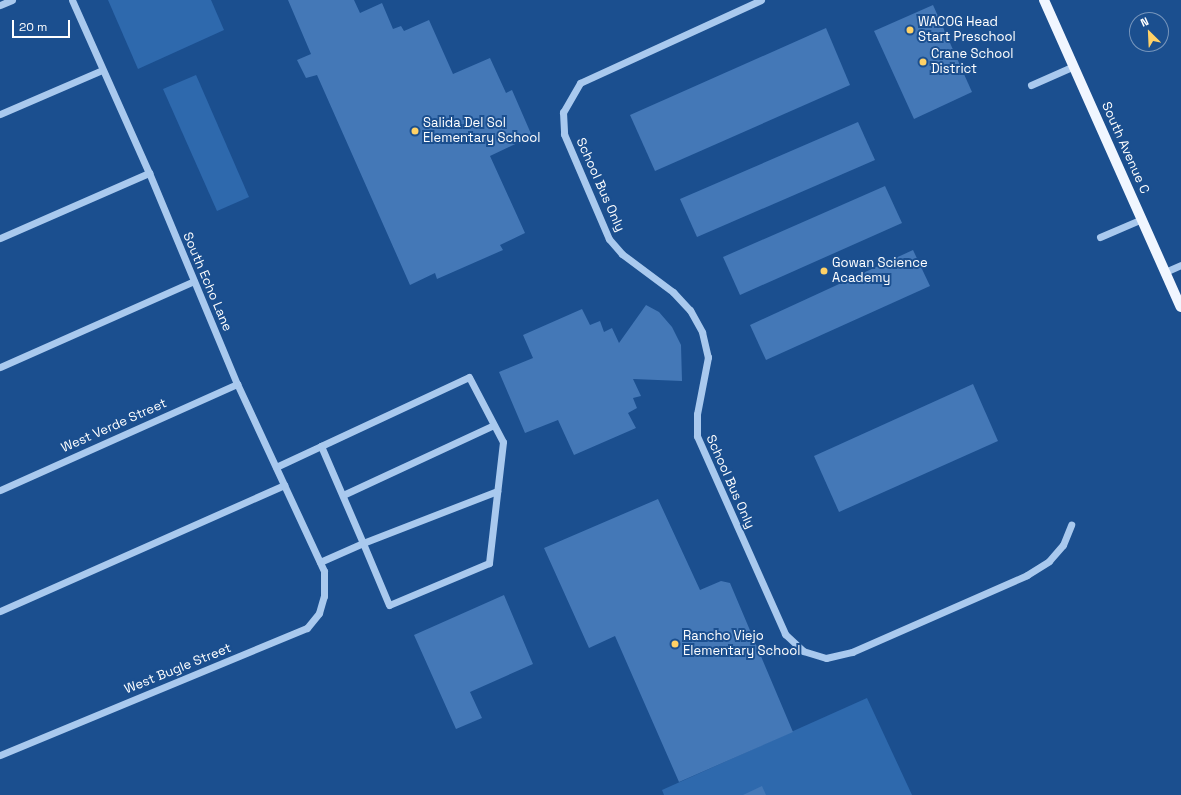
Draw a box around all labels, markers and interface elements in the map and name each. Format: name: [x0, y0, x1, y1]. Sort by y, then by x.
scale bar: [14, 12, 72, 38]
north arrow: [1129, 12, 1169, 52]
text: N: [1138, 14, 1151, 30]
place label: WACOG Head Start Preschool: [918, 15, 1016, 46]
text: 20 m: [19, 19, 47, 35]
marker: WACOG Head Start Preschool: [905, 25, 915, 35]
place label: Crane School District: [931, 47, 1013, 78]
marker: Crane School District: [918, 57, 928, 67]
street label: South Avenue C: [1098, 100, 1152, 196]
place label: Salida Del Sol Elementary School: [423, 116, 540, 147]
marker: Salida Del Sol Elementary School: [410, 126, 420, 136]
street label: School Bus Only: [572, 136, 628, 234]
street label: South Echo Lane: [179, 230, 235, 334]
place label: Gowan Science Academy: [832, 256, 928, 287]
marker: Gowan Science Academy: [819, 266, 829, 276]
street label: West Verde Street: [59, 396, 169, 456]
street label: School Bus Only: [702, 433, 758, 531]
place label: Rancho Viejo Elementary School: [683, 629, 800, 660]
marker: Rancho Viejo Elementary School: [670, 639, 680, 649]
street label: West Bugle Street: [122, 640, 234, 698]

